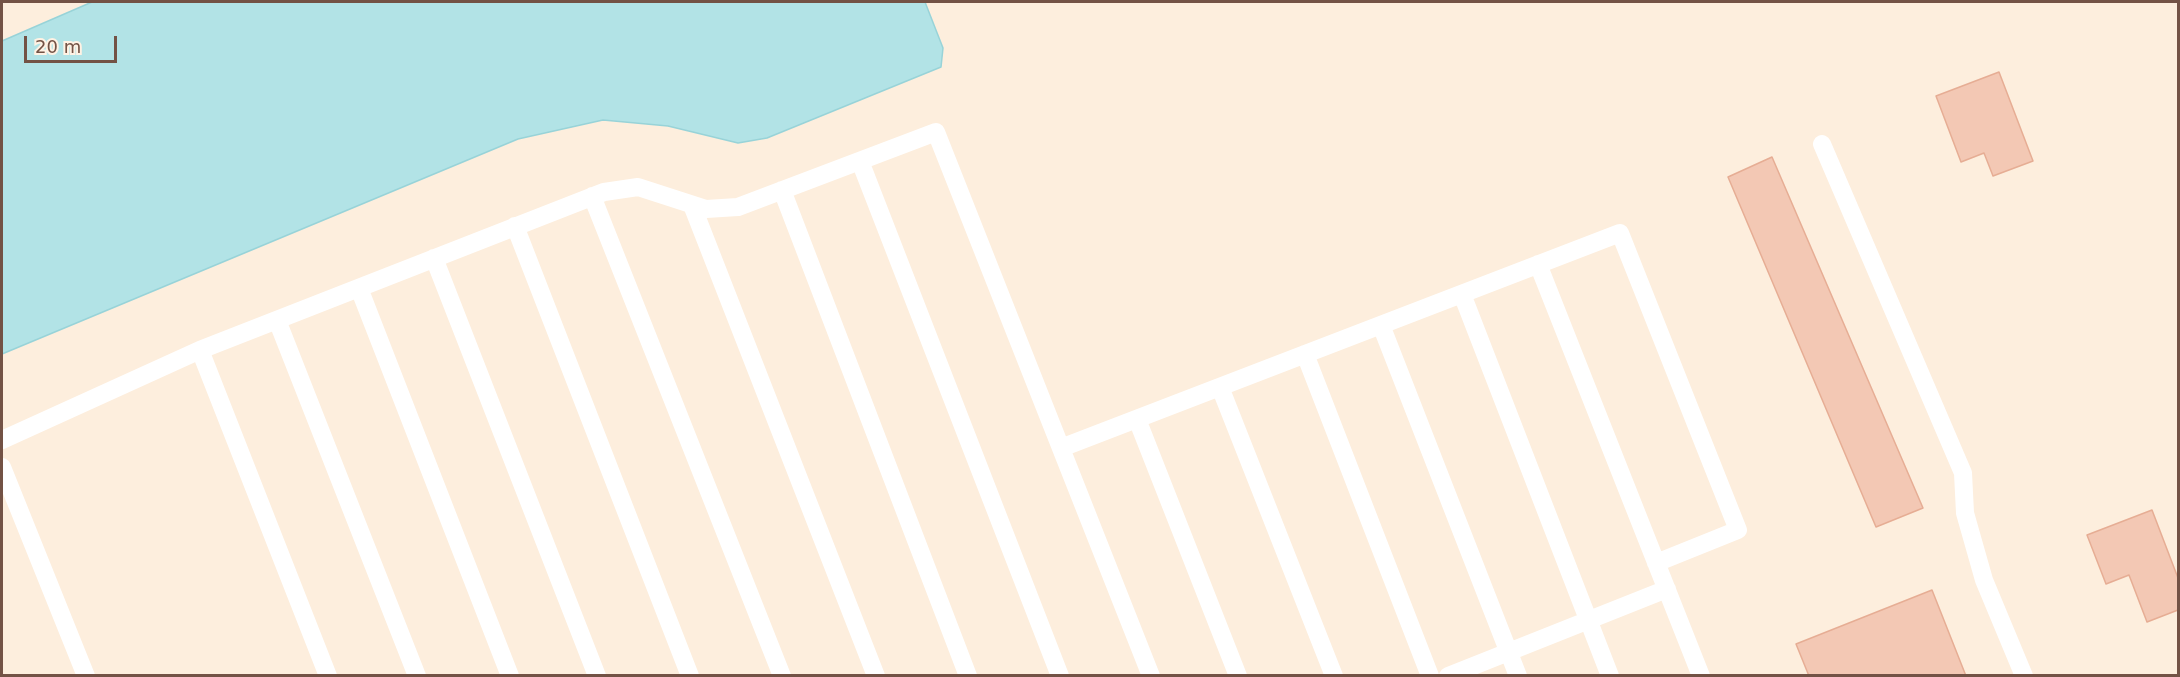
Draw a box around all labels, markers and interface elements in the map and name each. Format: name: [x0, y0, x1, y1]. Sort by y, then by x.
scale bar: [27, 24, 120, 62]
text: 20 m: [35, 36, 81, 57]

